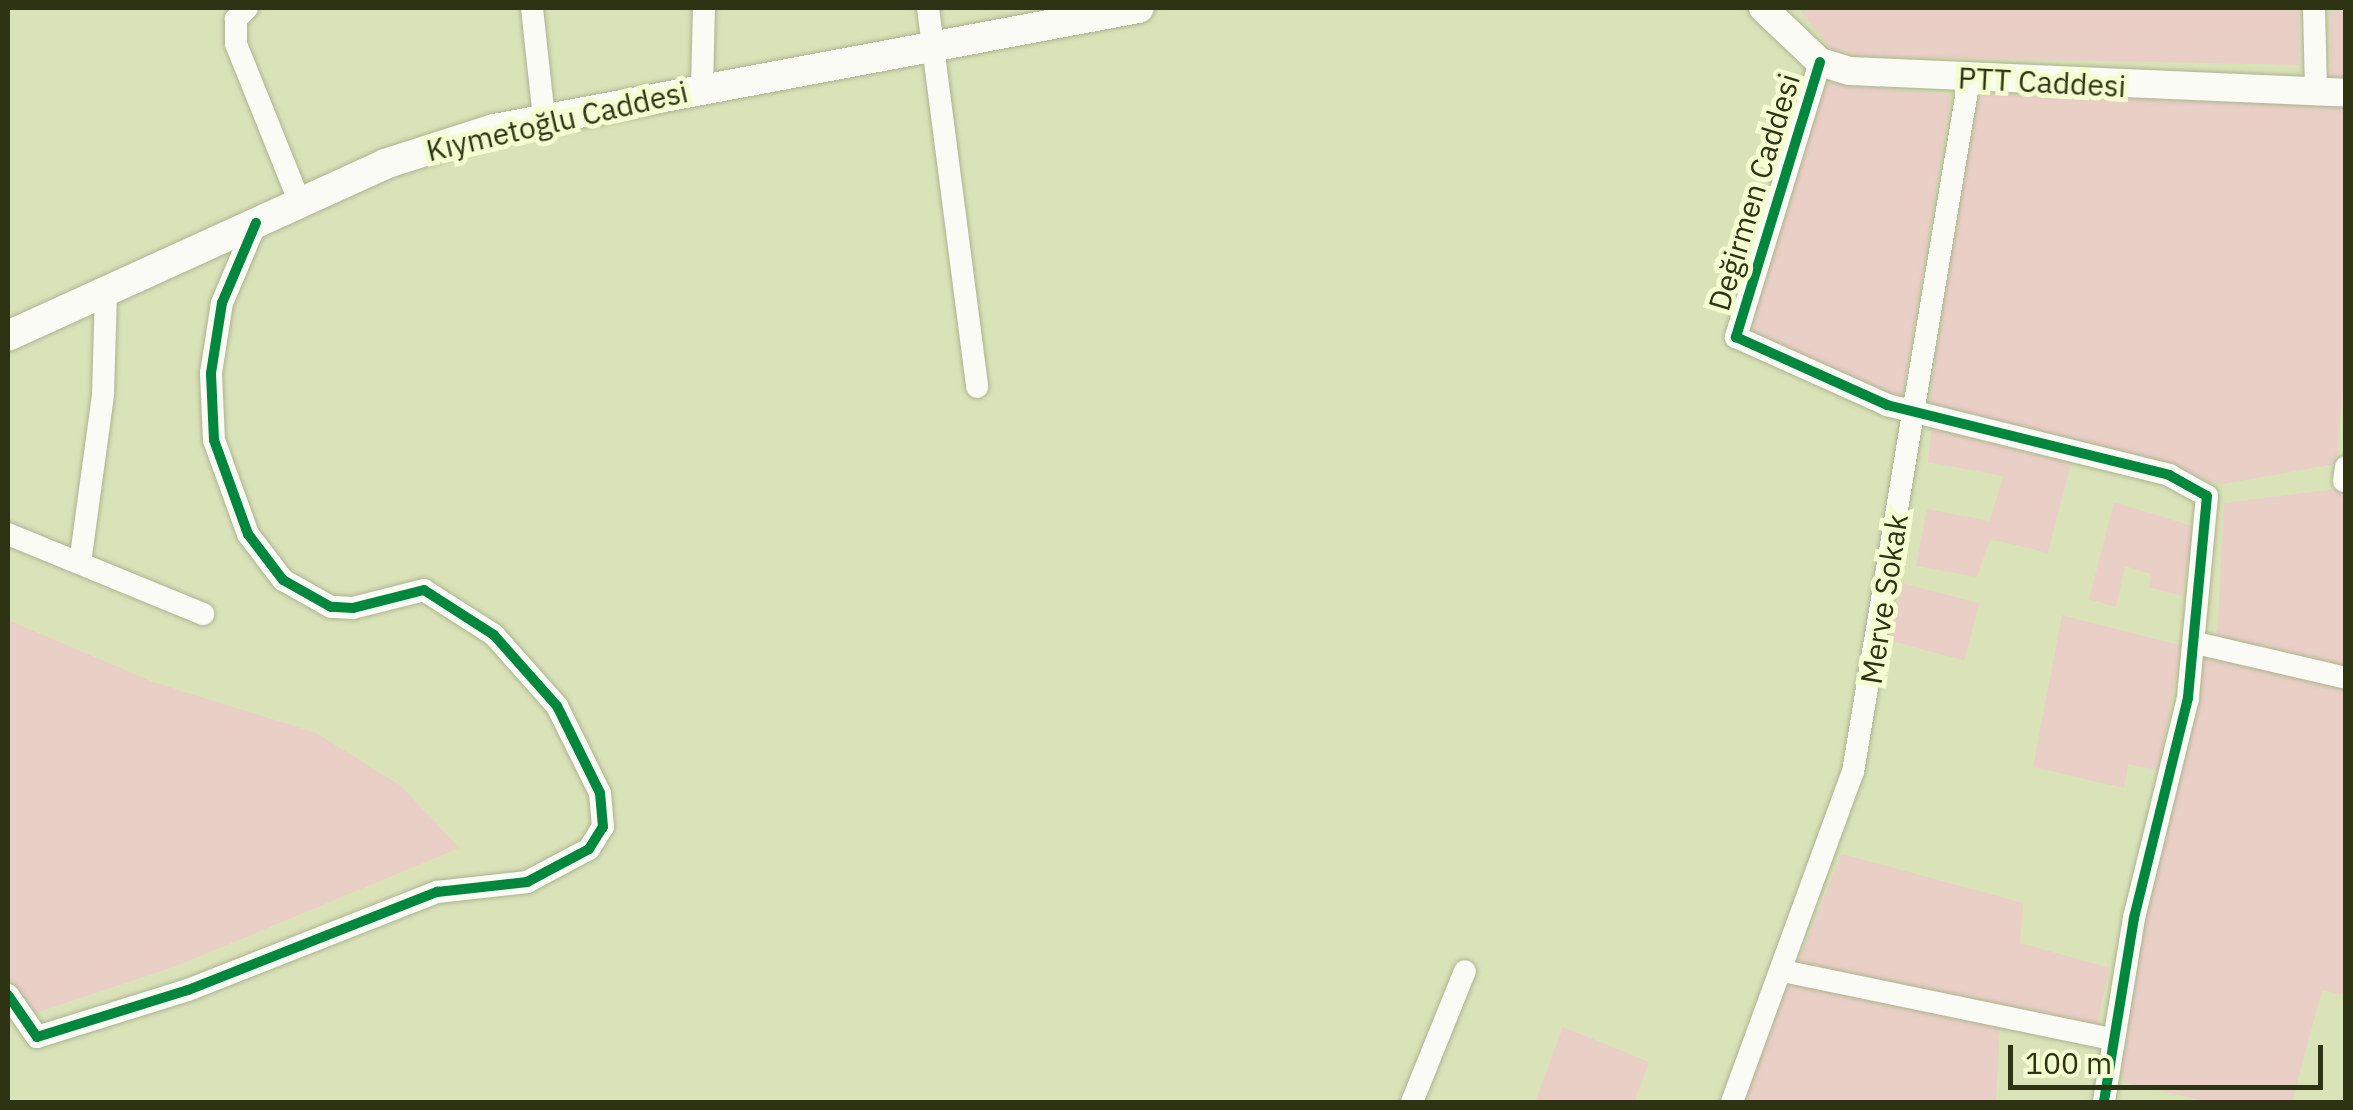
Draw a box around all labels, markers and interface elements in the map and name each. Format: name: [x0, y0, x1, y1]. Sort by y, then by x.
street label: PTT Caddesi: [1957, 60, 2127, 104]
street label: Değirmen Caddesi: [1701, 69, 1807, 315]
street label: Kıymetoğlu Caddesi: [423, 73, 691, 169]
street label: Merve Sokak: [1853, 511, 1915, 687]
scale bar: [2013, 1025, 2328, 1087]
text: 100 m: [2025, 1043, 2112, 1082]

